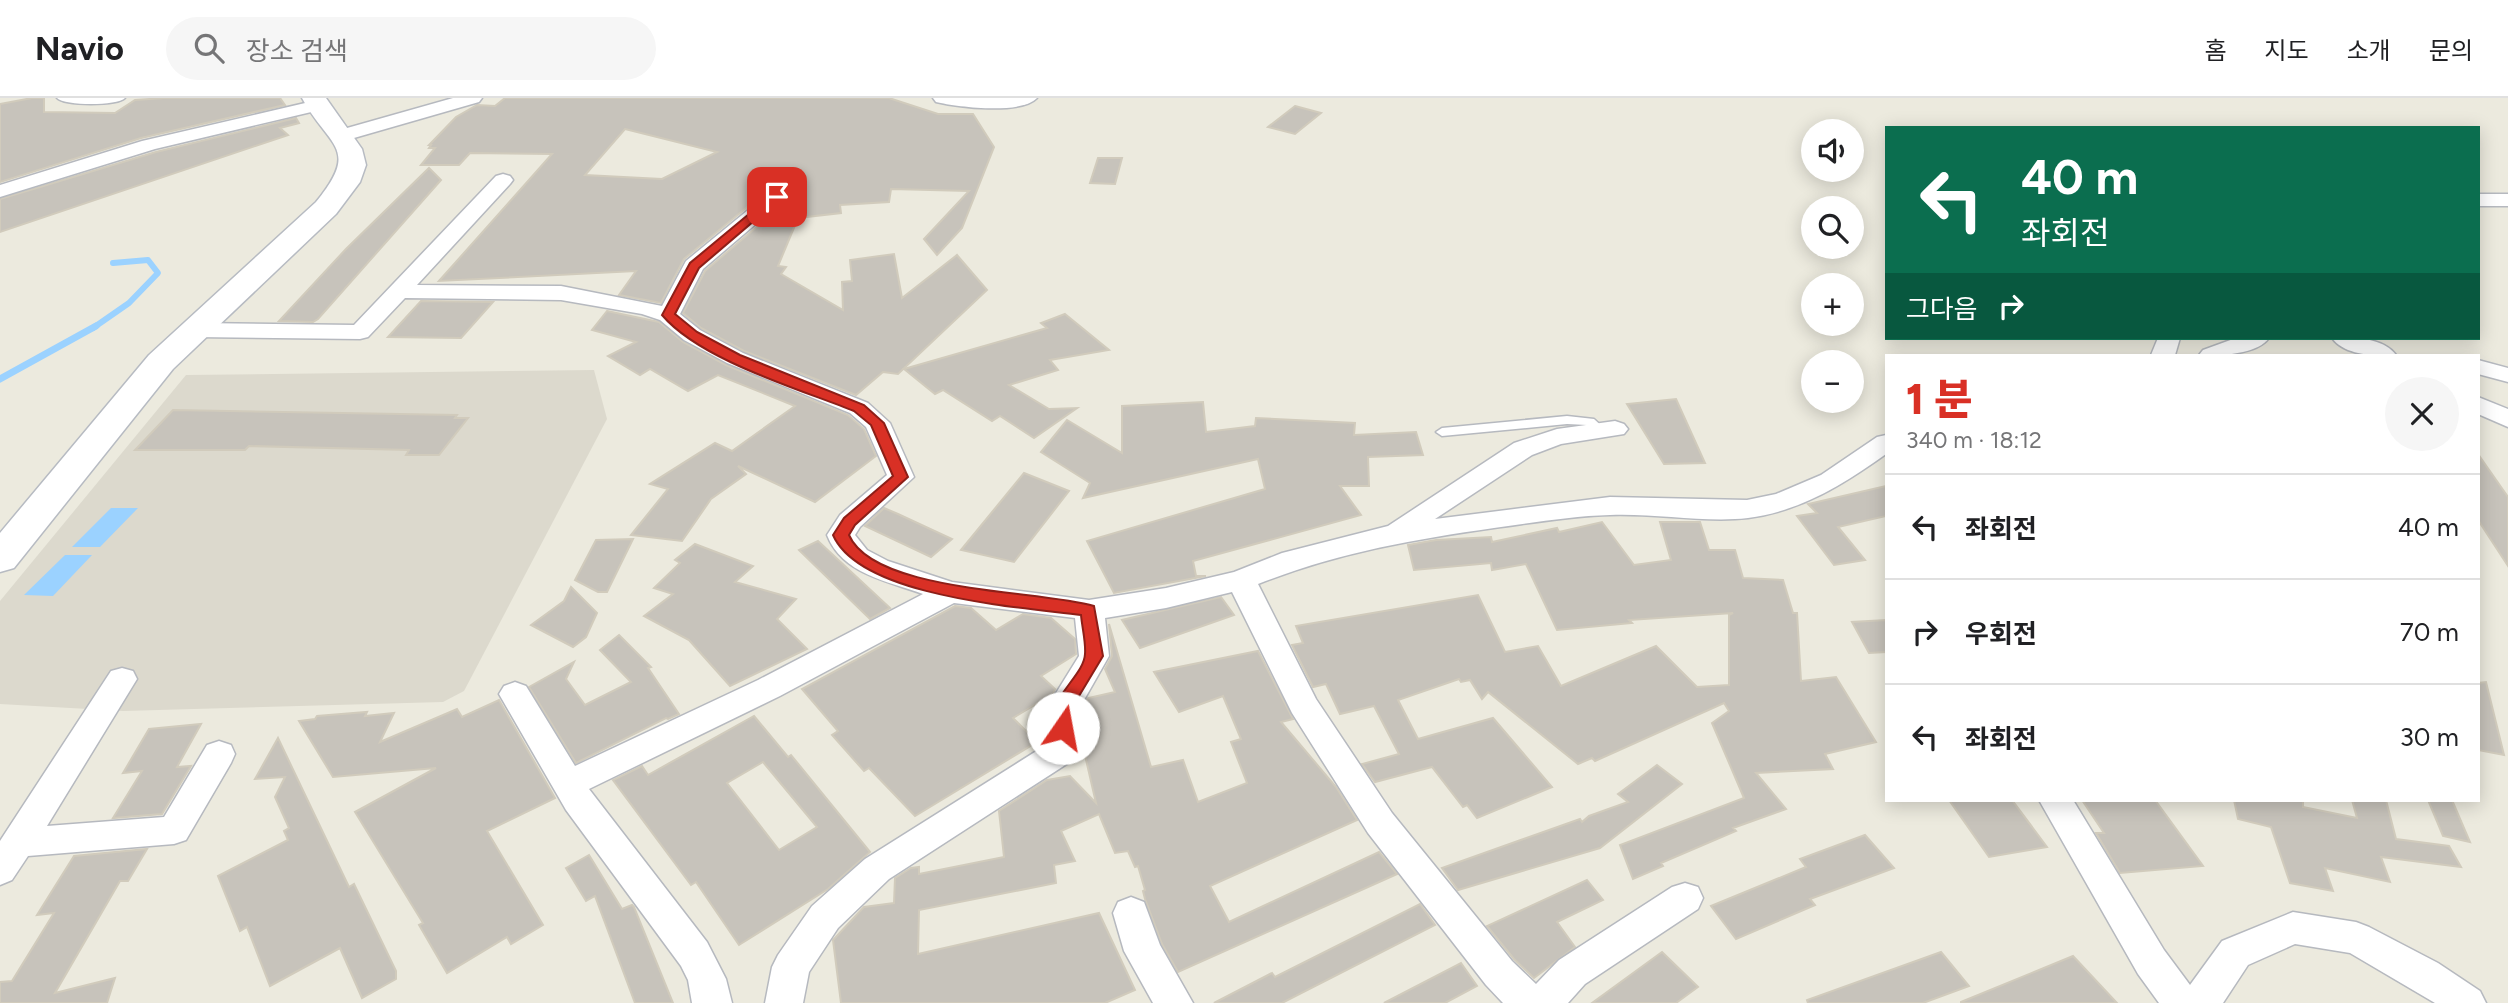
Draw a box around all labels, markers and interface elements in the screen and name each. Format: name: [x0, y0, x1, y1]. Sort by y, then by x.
search box: [166, 17, 656, 80]
text: Navio: [35, 29, 124, 68]
icon: search: [190, 29, 228, 67]
text: 장소 검색: [246, 35, 348, 67]
text: 홈: [2204, 36, 2226, 65]
text: 지도: [2264, 36, 2309, 65]
text: 소개: [2347, 36, 2391, 65]
text: 문의: [2429, 36, 2473, 65]
map controls: [1801, 119, 1864, 413]
button: sound: [1801, 119, 1864, 182]
text: 40 m: [2021, 147, 2138, 206]
icon: left: [1906, 154, 1997, 245]
pin: [747, 167, 807, 227]
icon: arrive: [758, 178, 796, 216]
button: search: [1801, 196, 1864, 259]
text: 좌회전: [2021, 214, 2109, 252]
button: +: [1801, 273, 1864, 336]
icon: right: [1992, 287, 2030, 325]
text: 그다음: [1906, 293, 1978, 325]
button: −: [1801, 350, 1864, 413]
text: 1 분: [1906, 374, 1972, 425]
button: close: [2385, 377, 2459, 451]
text: 340 m · 18:12: [1906, 426, 2042, 454]
icon: left: [1906, 508, 1944, 546]
text: 40 m: [2398, 511, 2459, 543]
text: 좌회전: [1965, 513, 2037, 545]
icon: right: [1906, 613, 1944, 651]
text: 70 m: [2400, 616, 2459, 648]
text: 우회전: [1965, 618, 2037, 650]
position arrow: [1026, 691, 1100, 765]
icon: left: [1906, 718, 1944, 756]
text: 30 m: [2400, 721, 2459, 753]
text: 좌회전: [1965, 723, 2037, 755]

